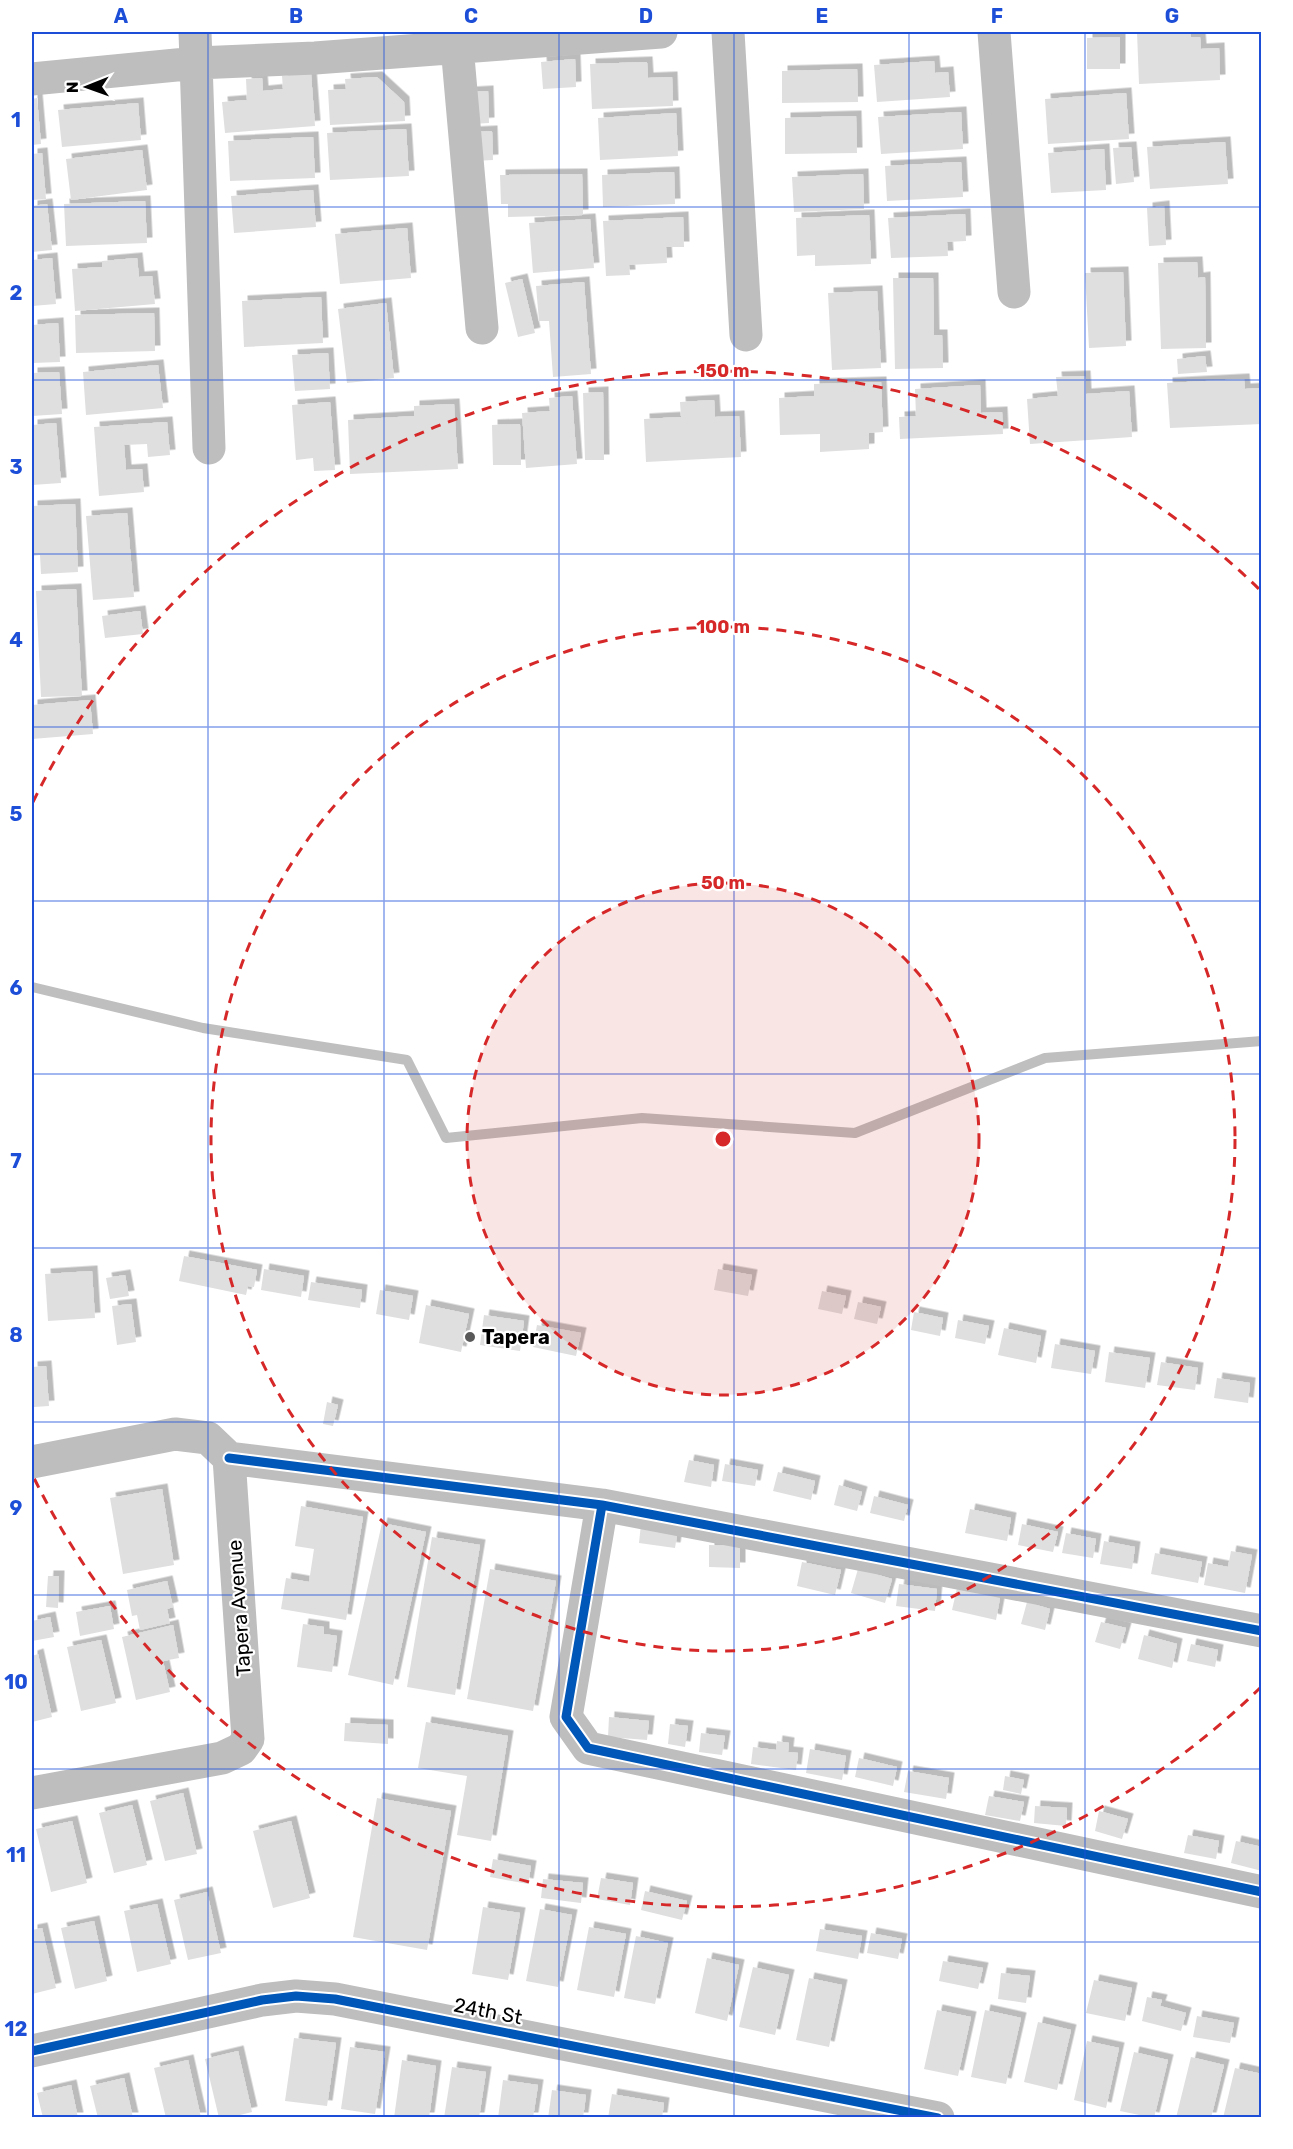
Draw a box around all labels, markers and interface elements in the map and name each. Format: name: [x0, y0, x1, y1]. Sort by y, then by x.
text: A: [114, 4, 129, 28]
text: B: [289, 4, 303, 28]
text: C: [464, 4, 478, 28]
text: D: [639, 4, 653, 28]
text: E: [816, 4, 828, 28]
text: F: [991, 4, 1003, 28]
text: G: [1165, 4, 1179, 28]
north arrow: [57, 57, 117, 117]
text: N: [63, 81, 82, 93]
text: 1: [11, 108, 21, 132]
text: 2: [10, 281, 23, 305]
text: 150 m: [696, 360, 750, 382]
text: 3: [9, 455, 23, 479]
text: 100 m: [696, 616, 750, 638]
text: 4: [9, 628, 23, 652]
text: 5: [10, 802, 23, 826]
text: 50 m: [701, 872, 745, 894]
text: 6: [9, 976, 23, 1000]
centre of rings: [713, 1129, 733, 1149]
text: 7: [10, 1149, 22, 1173]
text: 8: [9, 1323, 23, 1347]
place label: Tapera: [482, 1325, 550, 1349]
marker: Tapera: [463, 1330, 477, 1344]
text: 9: [10, 1496, 23, 1520]
street label: Tapera Avenue: [222, 1539, 256, 1677]
text: 10: [4, 1670, 28, 1694]
text: 11: [6, 1843, 26, 1867]
street label: 24th St: [452, 1993, 524, 2029]
text: 12: [5, 2017, 27, 2041]

